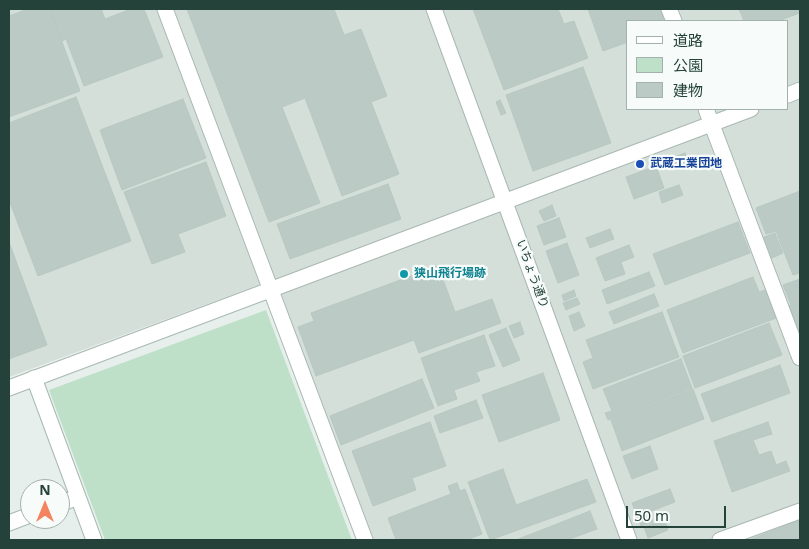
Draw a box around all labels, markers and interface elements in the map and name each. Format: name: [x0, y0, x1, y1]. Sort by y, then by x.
legend: [626, 20, 789, 110]
text: 道路: [673, 30, 703, 50]
text: 公園: [673, 55, 703, 75]
text: 建物: [673, 80, 703, 100]
place label: 武蔵工業団地: [650, 157, 722, 171]
marker: 武蔵工業団地: [634, 158, 646, 170]
street label: いちょう通り: [513, 238, 551, 310]
place label: 狭山飛行場跡: [414, 267, 486, 281]
marker: 狭山飛行場跡: [398, 268, 410, 280]
north arrow: [20, 479, 70, 529]
text: N: [39, 480, 51, 499]
scale bar: [629, 496, 729, 528]
text: 50 m: [634, 505, 669, 525]

